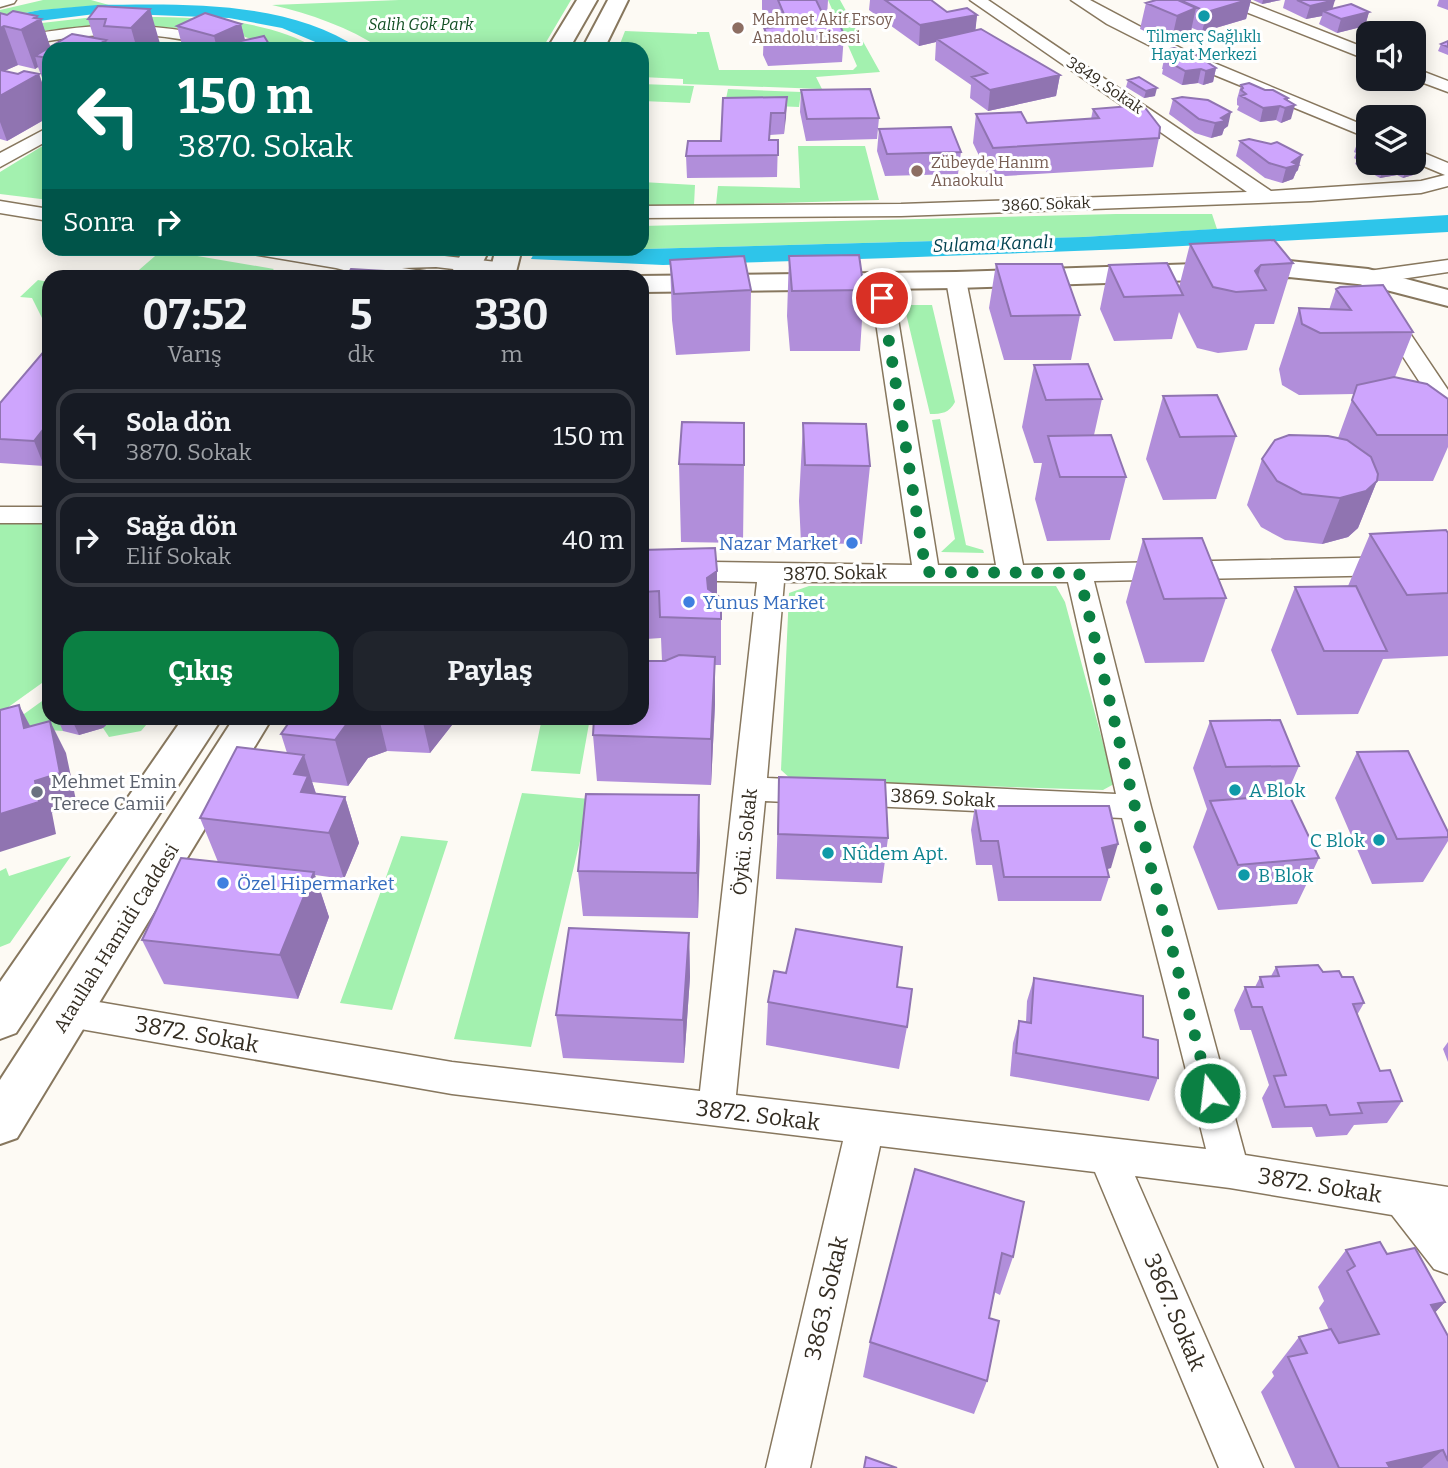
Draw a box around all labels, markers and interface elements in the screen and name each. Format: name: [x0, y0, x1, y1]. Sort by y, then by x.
marker: Tilmerç Sağlıklı Hayat Merkezi: [1196, 8, 1212, 24]
place label: Mehmet Akif Ersoy Anadolu Lisesi: [752, 10, 893, 47]
park label: Salih Gök Park: [368, 15, 474, 34]
marker: Mehmet Akif Ersoy Anadolu Lisesi: [730, 20, 746, 36]
map controls: [1356, 21, 1426, 175]
button: sound: [1356, 21, 1426, 91]
place label: Tilmerç Sağlıklı Hayat Merkezi: [1147, 27, 1262, 64]
street label: 3849. Sokak: [1063, 52, 1147, 118]
text: 150 m: [178, 67, 313, 126]
icon: left: [63, 70, 154, 161]
button: layers: [1356, 105, 1426, 175]
text: 3870. Sokak: [178, 127, 353, 165]
place label: Zübeyde Hanım Anaokulu: [931, 153, 1049, 190]
marker: Zübeyde Hanım Anaokulu: [909, 163, 925, 179]
street label: 3860. Sokak: [1001, 193, 1091, 215]
icon: right: [149, 203, 187, 241]
text: Sonra: [63, 207, 135, 238]
water label: Sulama Kanalı: [932, 231, 1054, 257]
pin: [852, 268, 912, 328]
icon: arrive: [863, 279, 901, 317]
text: 07:52: [142, 290, 247, 340]
text: 5: [349, 290, 372, 340]
text: 330: [474, 290, 549, 340]
text: Varış: [167, 340, 222, 368]
text: dk: [348, 340, 374, 368]
text: m: [501, 340, 523, 368]
text: Sola dön: [126, 407, 231, 438]
icon: left: [67, 417, 105, 455]
text: 150 m: [553, 421, 624, 452]
text: 3870. Sokak: [126, 438, 252, 466]
text: Sağa dön: [126, 511, 237, 542]
icon: right: [67, 521, 105, 559]
text: 40 m: [562, 525, 624, 556]
place label: Nazar Market: [719, 532, 838, 555]
marker: Nazar Market: [844, 535, 860, 551]
text: Elif Sokak: [126, 542, 231, 570]
street label: 3870. Sokak: [783, 561, 887, 585]
place label: Yunus Market: [703, 591, 825, 614]
marker: Yunus Market: [681, 594, 697, 610]
button: Çıkış: [63, 631, 339, 711]
button: Paylaş: [353, 631, 628, 711]
place label: Mehmet Emin Terece Camii: [51, 770, 176, 815]
place label: A Blok: [1249, 779, 1306, 802]
marker: A Blok: [1227, 782, 1243, 798]
marker: Mehmet Emin Terece Camii: [29, 784, 45, 800]
street label: 3869. Sokak: [890, 784, 996, 812]
street label: Öykü. Sokak: [728, 787, 762, 897]
place label: C Blok: [1310, 829, 1365, 852]
marker: C Blok: [1371, 832, 1387, 848]
street label: Ataullah Hamidi Caddesi: [48, 839, 184, 1037]
place label: Nûdem Apt.: [842, 842, 948, 865]
marker: Nûdem Apt.: [820, 845, 836, 861]
place label: B Blok: [1258, 864, 1313, 887]
marker: B Blok: [1236, 867, 1252, 883]
place label: Özel Hipermarket: [237, 872, 395, 895]
marker: Özel Hipermarket: [215, 875, 231, 891]
street label: 3872. Sokak: [133, 1009, 261, 1059]
position arrow: [1173, 1056, 1247, 1130]
street label: 3872. Sokak: [694, 1093, 822, 1137]
street label: 3872. Sokak: [1256, 1161, 1384, 1209]
street label: 3863. Sokak: [798, 1233, 854, 1363]
street label: 3867. Sokak: [1138, 1250, 1212, 1374]

